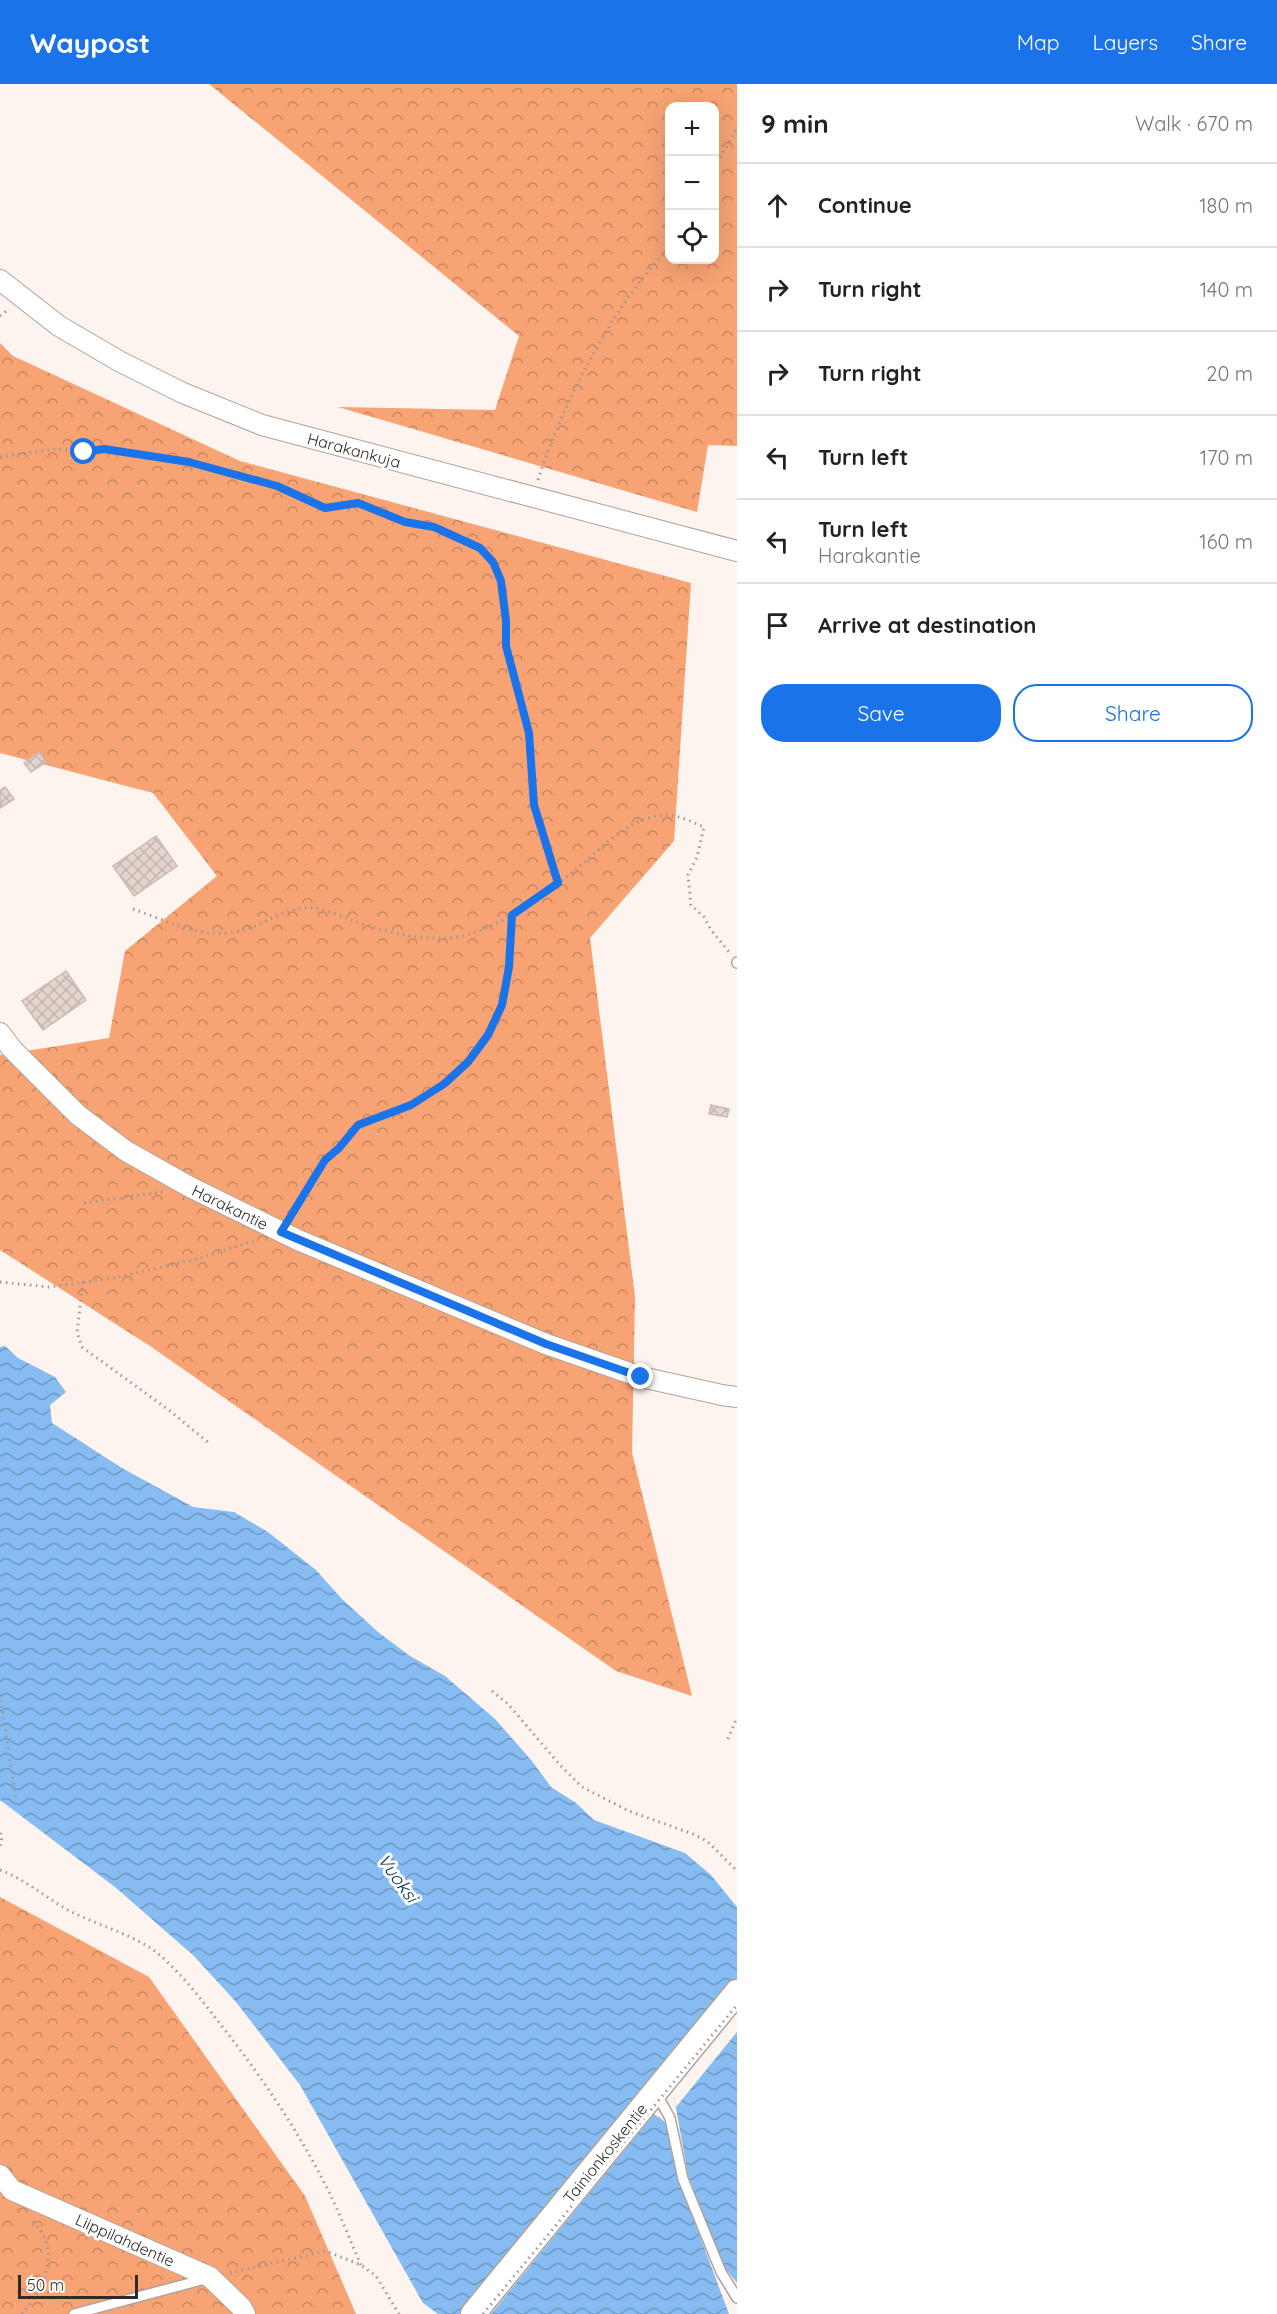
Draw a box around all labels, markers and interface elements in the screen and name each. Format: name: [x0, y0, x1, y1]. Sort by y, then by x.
text: Waypost: [30, 25, 150, 60]
text: Map: [1017, 29, 1060, 55]
text: Layers: [1093, 29, 1158, 55]
text: Share: [1191, 29, 1247, 55]
map controls: [665, 102, 719, 264]
button: +: [665, 102, 719, 156]
text: 9 min: [761, 107, 829, 140]
text: Walk · 670 m: [1135, 111, 1253, 136]
button: −: [665, 156, 719, 210]
icon: ahead: [761, 189, 794, 222]
text: Continue: [818, 191, 912, 219]
text: 180 m: [1199, 193, 1253, 218]
button: locate: [665, 210, 719, 264]
icon: right: [761, 273, 794, 306]
text: Turn right: [818, 275, 922, 303]
text: 140 m: [1200, 277, 1253, 302]
icon: right: [761, 357, 794, 390]
text: Turn right: [818, 359, 922, 387]
text: 20 m: [1206, 361, 1253, 386]
street label: Harakankuja: [305, 428, 403, 472]
route start: [70, 438, 96, 464]
icon: left: [761, 441, 794, 474]
text: Turn left: [818, 443, 908, 471]
text: 170 m: [1200, 445, 1253, 470]
text: Turn left: [818, 515, 908, 543]
icon: left: [761, 525, 794, 558]
text: 160 m: [1199, 529, 1253, 554]
text: Harakantie: [818, 543, 921, 568]
icon: arrive: [761, 609, 794, 642]
text: Arrive at destination: [818, 611, 1036, 639]
button: Save: [761, 684, 1001, 742]
button: Share: [1013, 684, 1253, 742]
street label: Harakantie: [189, 1180, 271, 1234]
route end: [627, 1363, 653, 1389]
water label: Vuoksi: [373, 1849, 425, 1909]
street label: Tainionkoskentie: [559, 2099, 651, 2207]
street label: Liippilahdentie: [72, 2209, 178, 2271]
scale bar: [18, 2272, 138, 2300]
text: 50 m: [27, 2275, 64, 2295]

